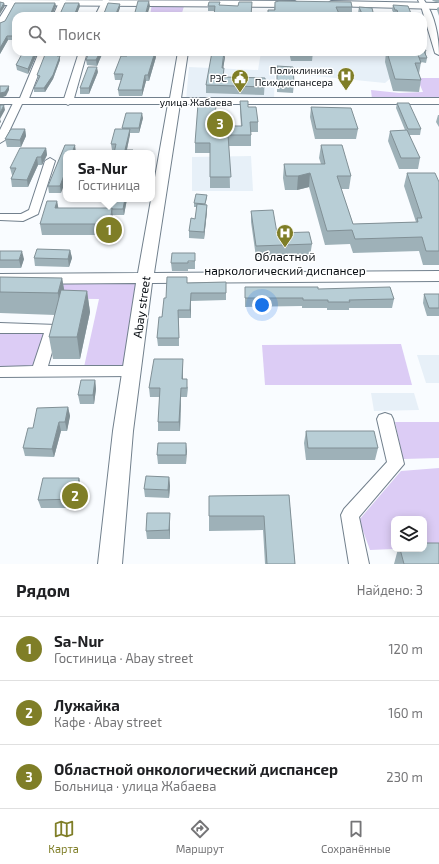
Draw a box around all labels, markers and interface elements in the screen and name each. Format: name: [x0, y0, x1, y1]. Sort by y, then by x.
search box: [12, 12, 427, 56]
icon: search: [26, 23, 48, 45]
text: Поиск: [58, 25, 101, 43]
place label: Поликлиника Психдиспансера: [255, 64, 333, 88]
hospital icon: Поликлиника Психдиспансера: [336, 66, 356, 91]
public building icon: РЭС: [230, 68, 250, 93]
place label: РЭС: [210, 72, 227, 84]
street label: улица Жабаева: [160, 96, 232, 109]
pin: 3: [207, 109, 233, 139]
popup: [63, 150, 155, 202]
text: Sa-Nur: [78, 159, 127, 177]
text: Гостиница: [78, 177, 140, 193]
pin: 1: [96, 215, 122, 245]
hospital icon: Областной наркологический диспансер: [275, 223, 295, 248]
place label: Областной наркологический диспансер: [204, 249, 366, 277]
street label: Abay street: [130, 275, 152, 339]
your location: [252, 295, 272, 315]
pin: 2: [62, 481, 88, 511]
map controls: [391, 516, 427, 552]
button: layers: [391, 516, 427, 552]
text: Рядом: [16, 580, 70, 600]
text: Найдено: 3: [357, 582, 423, 598]
text: Sa-Nur: [54, 632, 104, 650]
text: 1: [26, 641, 32, 657]
text: 120 m: [388, 641, 423, 657]
text: Гостиница · Abay street: [54, 650, 193, 666]
text: Лужайка: [54, 696, 120, 714]
text: 2: [25, 705, 33, 721]
text: 160 m: [388, 705, 423, 721]
text: Кафе · Abay street: [54, 714, 162, 730]
text: Областной онкологический диспансер: [54, 760, 338, 778]
text: 3: [25, 769, 33, 785]
text: 230 m: [386, 769, 423, 785]
text: Больница · улица Жабаева: [54, 778, 216, 794]
tab: Карта: [48, 818, 79, 855]
tab: Маршрут: [176, 818, 224, 855]
tab: Сохранённые: [321, 818, 391, 855]

